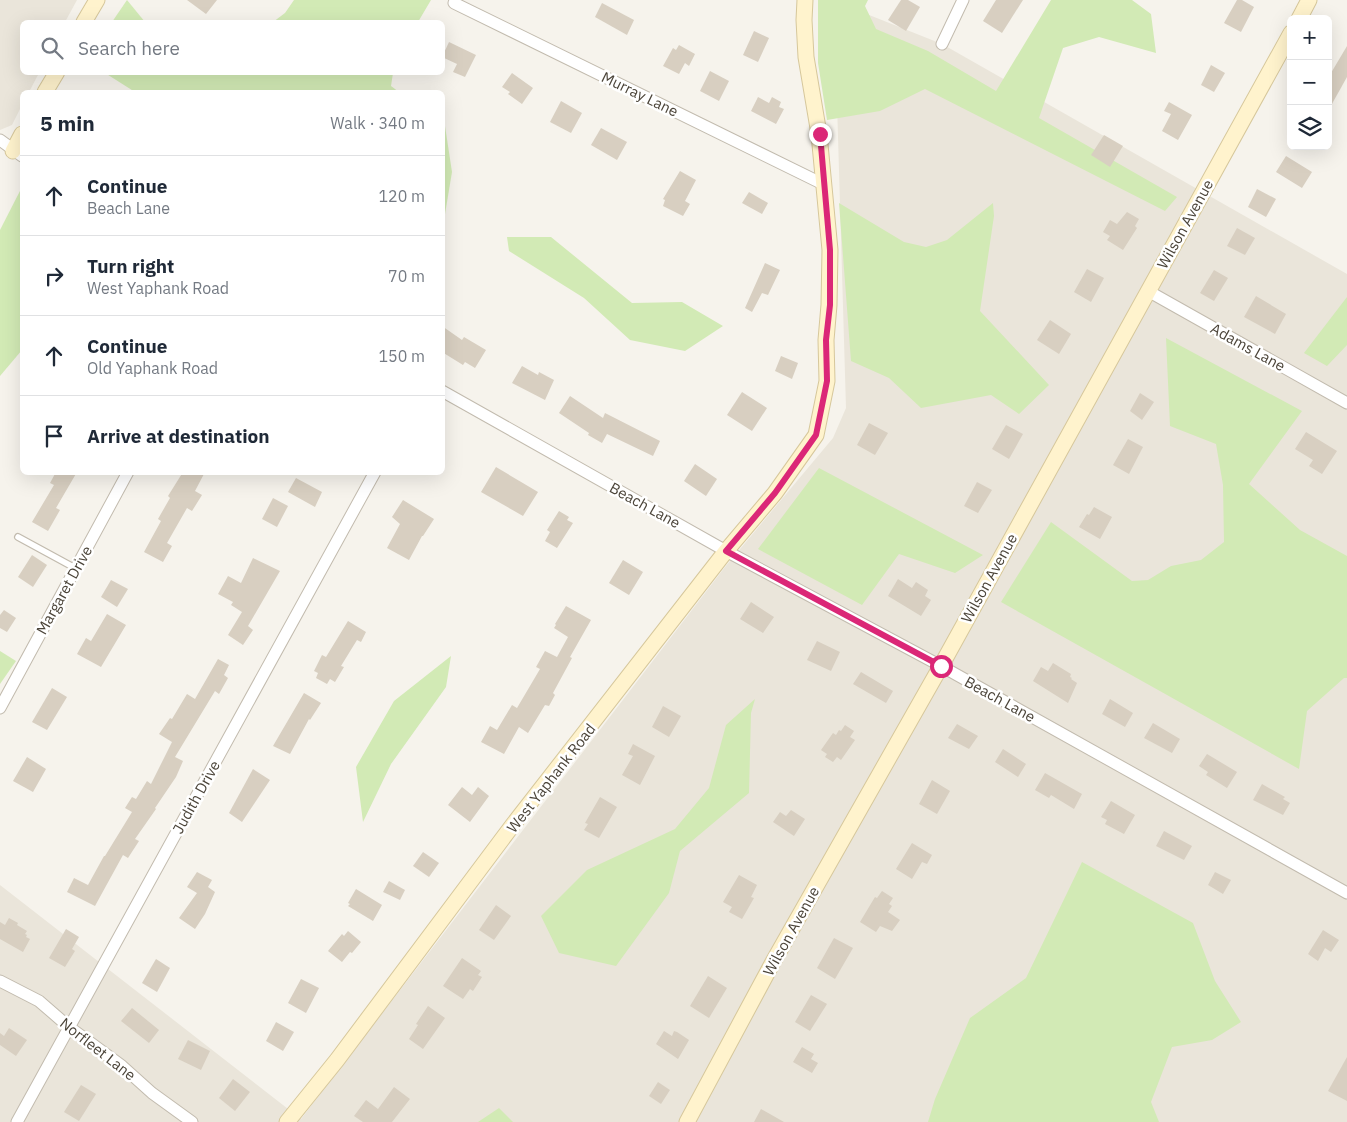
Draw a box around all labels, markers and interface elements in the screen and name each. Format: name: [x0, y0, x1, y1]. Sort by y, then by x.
map controls: [1287, 15, 1332, 150]
button: +: [1287, 15, 1332, 60]
search box: [20, 20, 445, 75]
icon: search: [38, 34, 66, 62]
text: Search here: [78, 36, 180, 60]
button: −: [1287, 60, 1332, 105]
street label: Murray Lane: [599, 67, 681, 121]
button: layers: [1287, 105, 1332, 150]
text: 5 min: [40, 109, 95, 137]
text: Walk · 340 m: [330, 113, 425, 133]
route end: [809, 123, 832, 146]
text: Continue: [87, 174, 167, 198]
street label: Wilson Avenue: [1153, 176, 1217, 272]
icon: ahead: [40, 182, 68, 210]
text: 120 m: [378, 186, 425, 206]
text: Beach Lane: [87, 198, 170, 218]
text: Turn right: [87, 254, 174, 278]
icon: right: [40, 262, 68, 290]
text: 70 m: [388, 266, 425, 286]
text: West Yaphank Road: [87, 278, 229, 298]
street label: Adams Lane: [1207, 319, 1289, 375]
text: Continue: [87, 334, 167, 358]
icon: ahead: [40, 342, 68, 370]
text: 150 m: [378, 346, 425, 366]
text: Old Yaphank Road: [87, 358, 218, 378]
icon: arrive: [40, 422, 68, 450]
text: Arrive at destination: [87, 424, 270, 448]
street label: Beach Lane: [606, 478, 684, 532]
street label: Wilson Avenue: [957, 530, 1021, 626]
street label: Margaret Drive: [32, 542, 96, 638]
route start: [930, 655, 953, 678]
street label: Beach Lane: [961, 672, 1039, 726]
street label: West Yaphank Road: [503, 720, 599, 836]
street label: Judith Drive: [168, 757, 224, 837]
street label: Wilson Avenue: [759, 883, 823, 979]
street label: Norfleet Lane: [56, 1013, 140, 1085]

